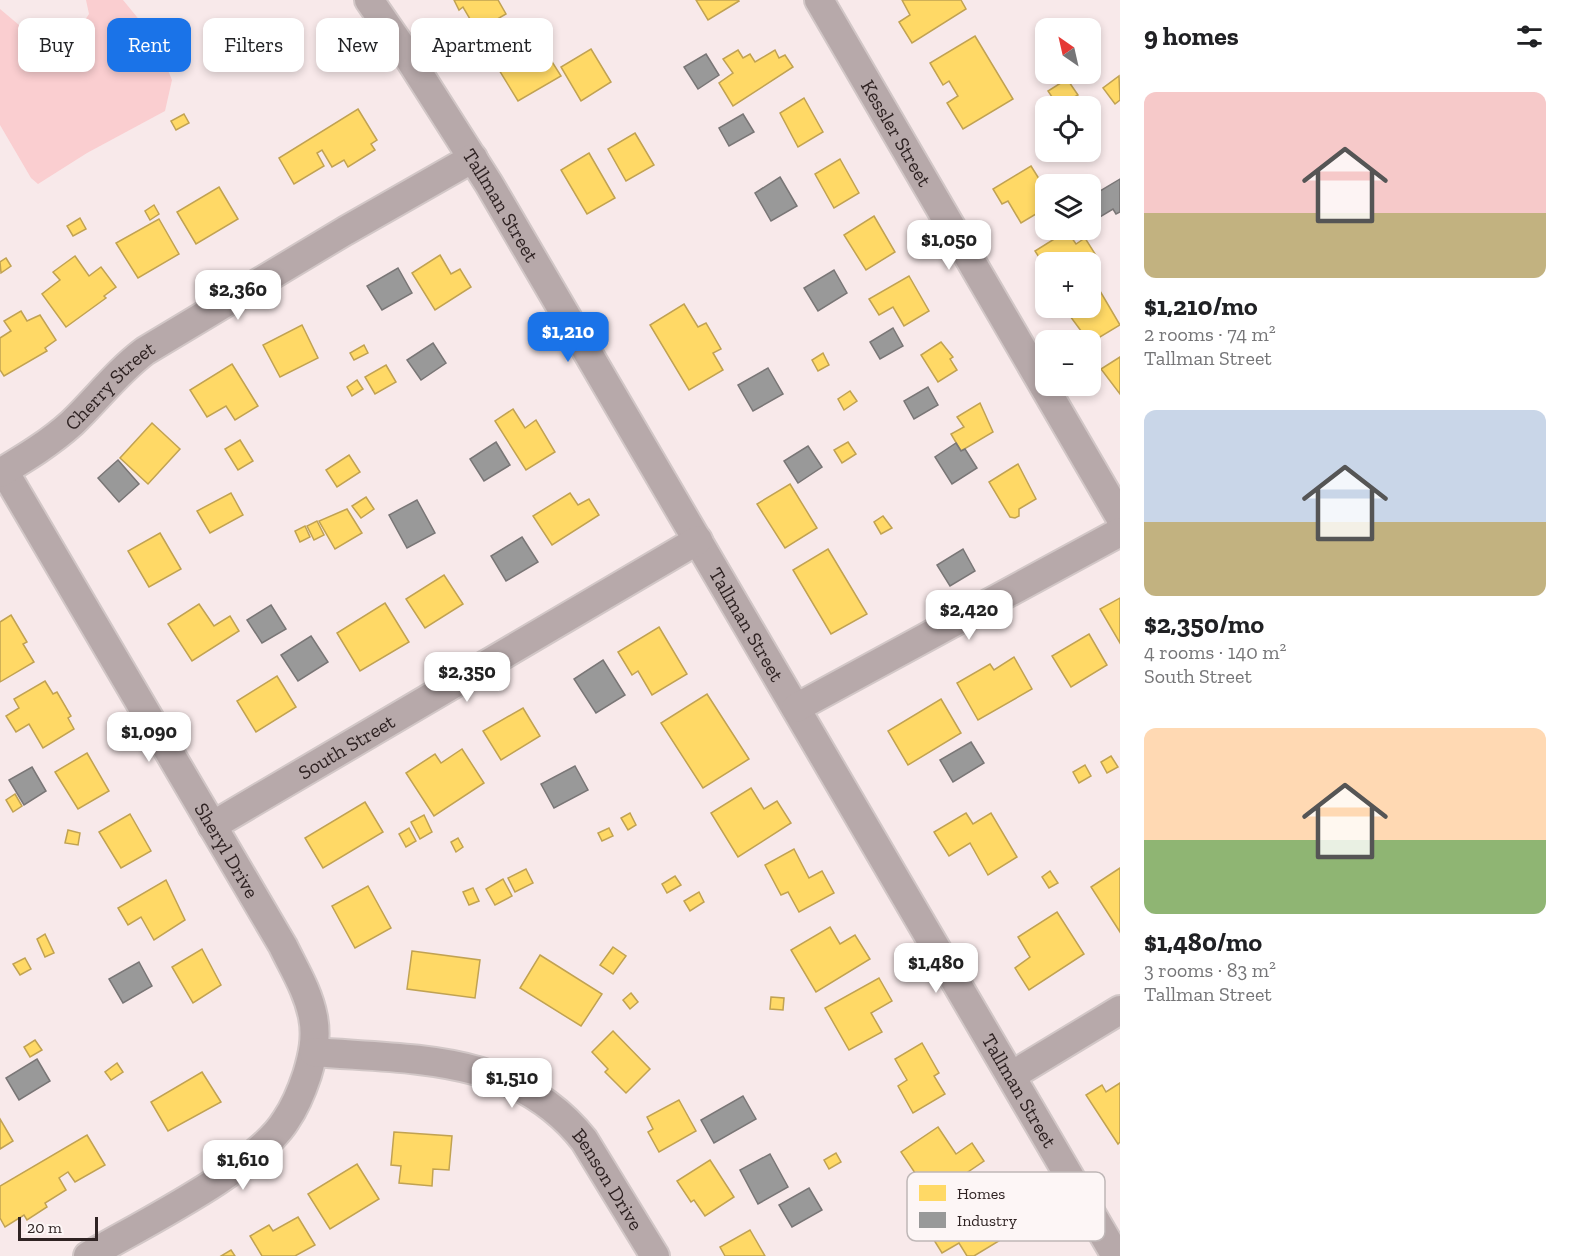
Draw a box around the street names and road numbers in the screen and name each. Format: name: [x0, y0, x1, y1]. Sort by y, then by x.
street label: Kessler Street: [856, 75, 937, 191]
street label: Tallman Street: [458, 144, 544, 267]
street label: Cherry Street: [60, 336, 160, 435]
street label: Tallman Street: [704, 563, 790, 686]
street label: South Street: [294, 709, 400, 785]
street label: Sheryl Drive: [189, 798, 264, 902]
street label: Tallman Street: [977, 1029, 1062, 1152]
street label: Benson Drive: [567, 1123, 648, 1235]

